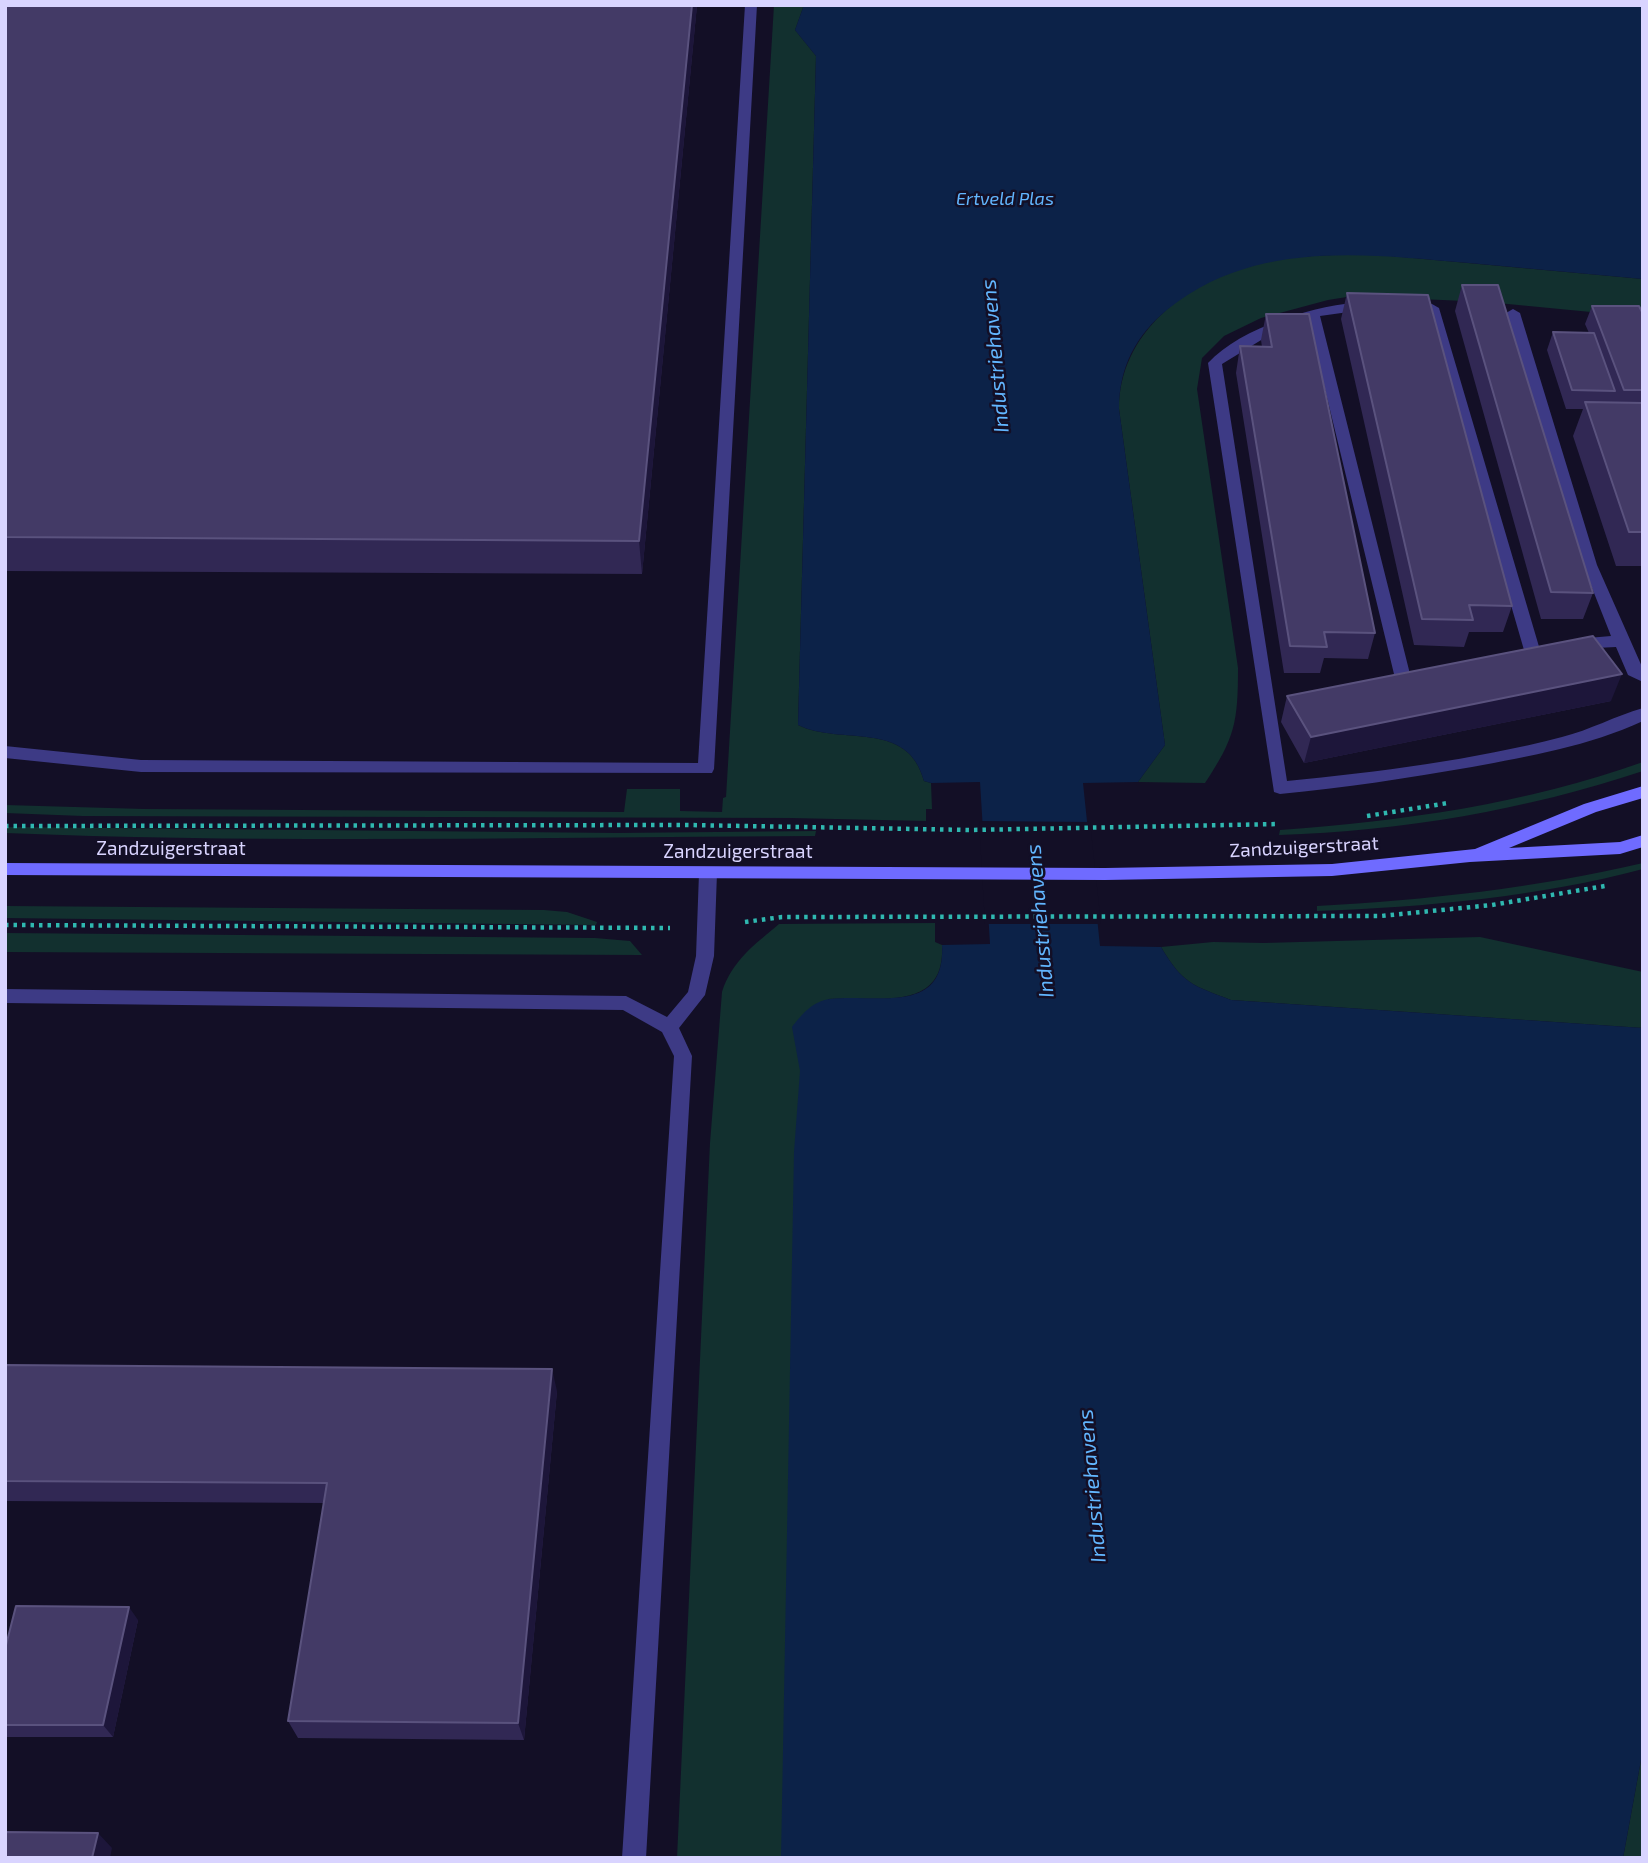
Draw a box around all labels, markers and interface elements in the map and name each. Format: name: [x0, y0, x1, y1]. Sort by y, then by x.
water label: Ertveld Plas: [956, 188, 1054, 210]
water label: Industriehavens: [976, 278, 1014, 434]
street label: Zandzuigerstraat: [1229, 832, 1379, 862]
street label: Zandzuigerstraat: [96, 838, 246, 860]
street label: Zandzuigerstraat: [663, 841, 813, 863]
water label: Industriehavens: [1021, 843, 1059, 999]
water label: Industriehavens: [1073, 1408, 1111, 1564]

